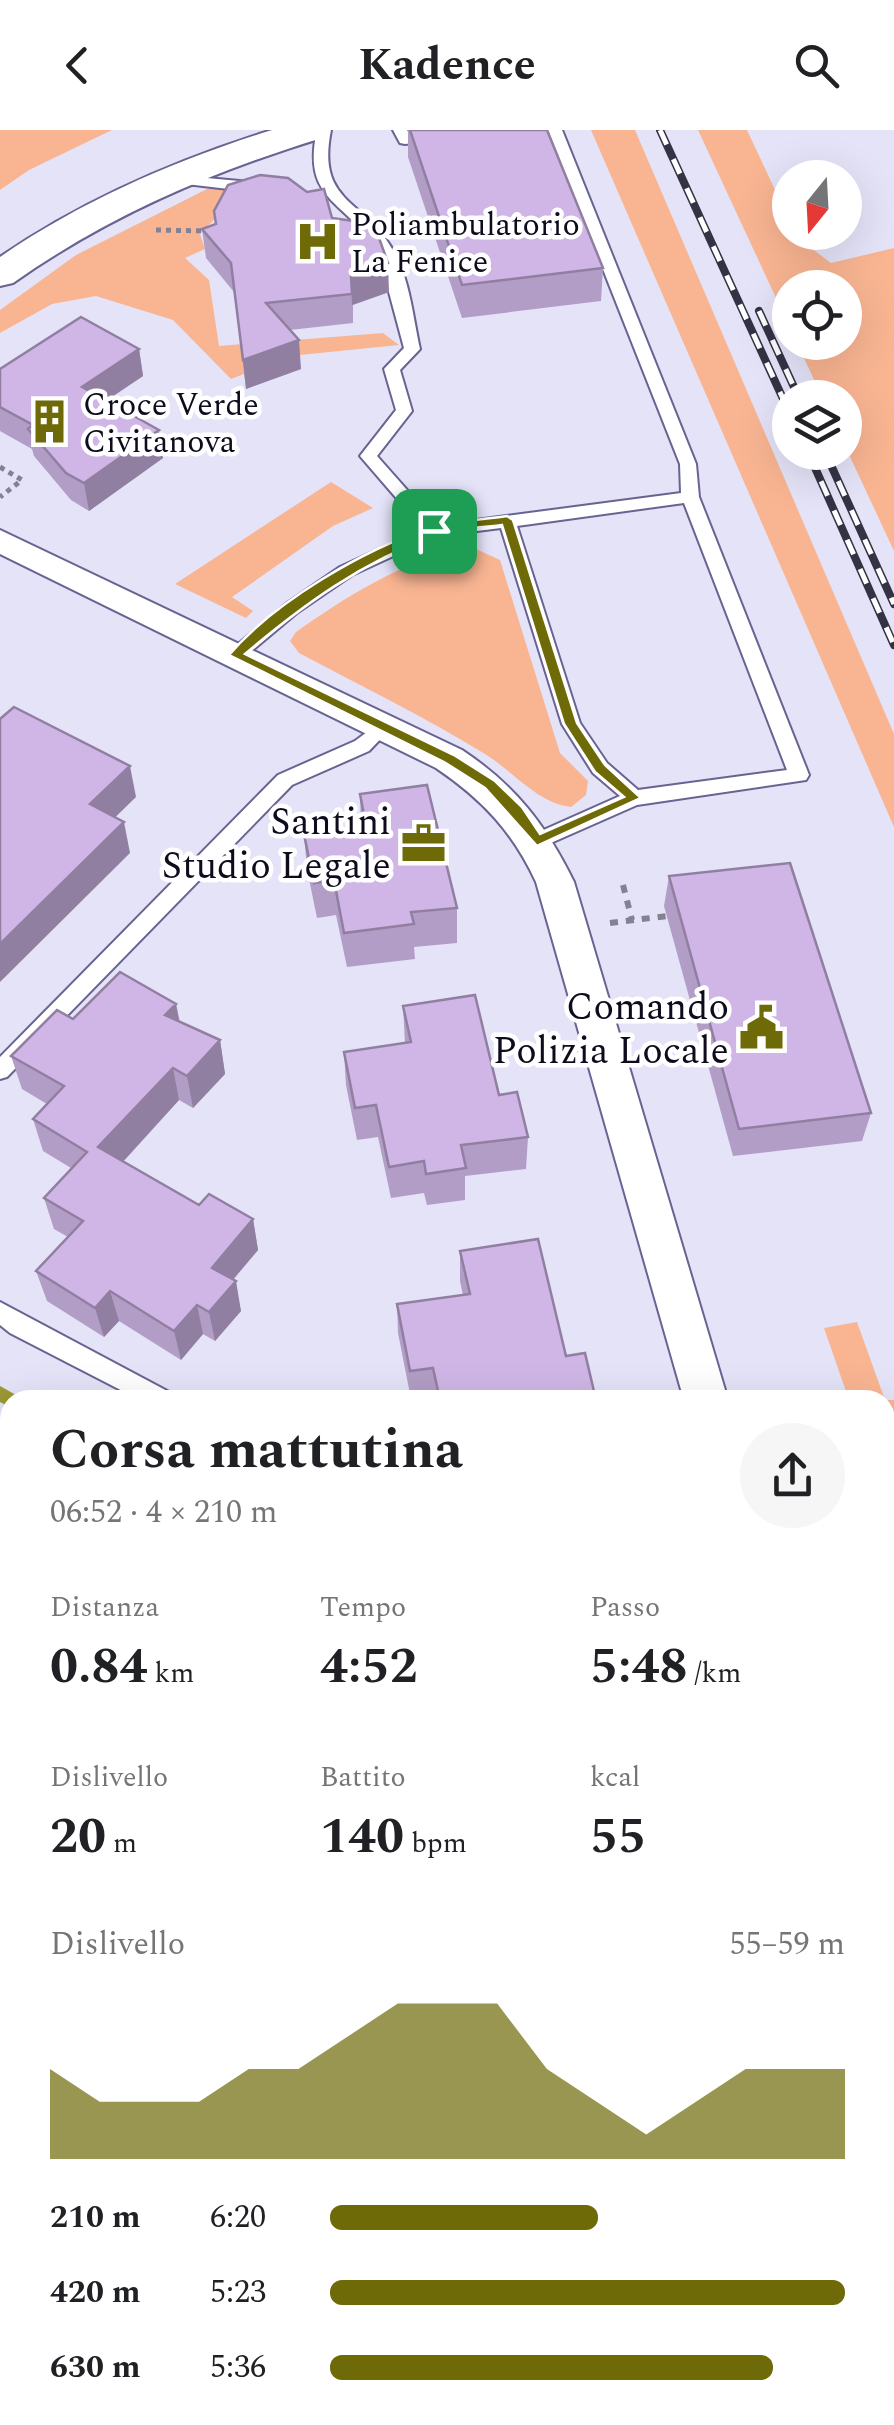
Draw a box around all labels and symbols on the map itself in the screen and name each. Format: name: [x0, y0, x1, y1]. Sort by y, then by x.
north arrow: [772, 160, 862, 250]
place label: Poliambulatorio La Fenice: [351, 201, 580, 287]
hospital icon: Poliambulatorio La Fenice: [294, 218, 342, 266]
place label: Croce Verde Civitanova: [83, 381, 259, 467]
building icon: Croce Verde Civitanova: [26, 398, 74, 446]
pin: [392, 489, 477, 574]
place label: Santini Studio Legale: [162, 794, 391, 896]
office icon: Santini Studio Legale: [400, 819, 448, 867]
place label: Comando Polizia Locale: [493, 979, 729, 1081]
public building icon: Comando Polizia Locale: [738, 1004, 786, 1052]

